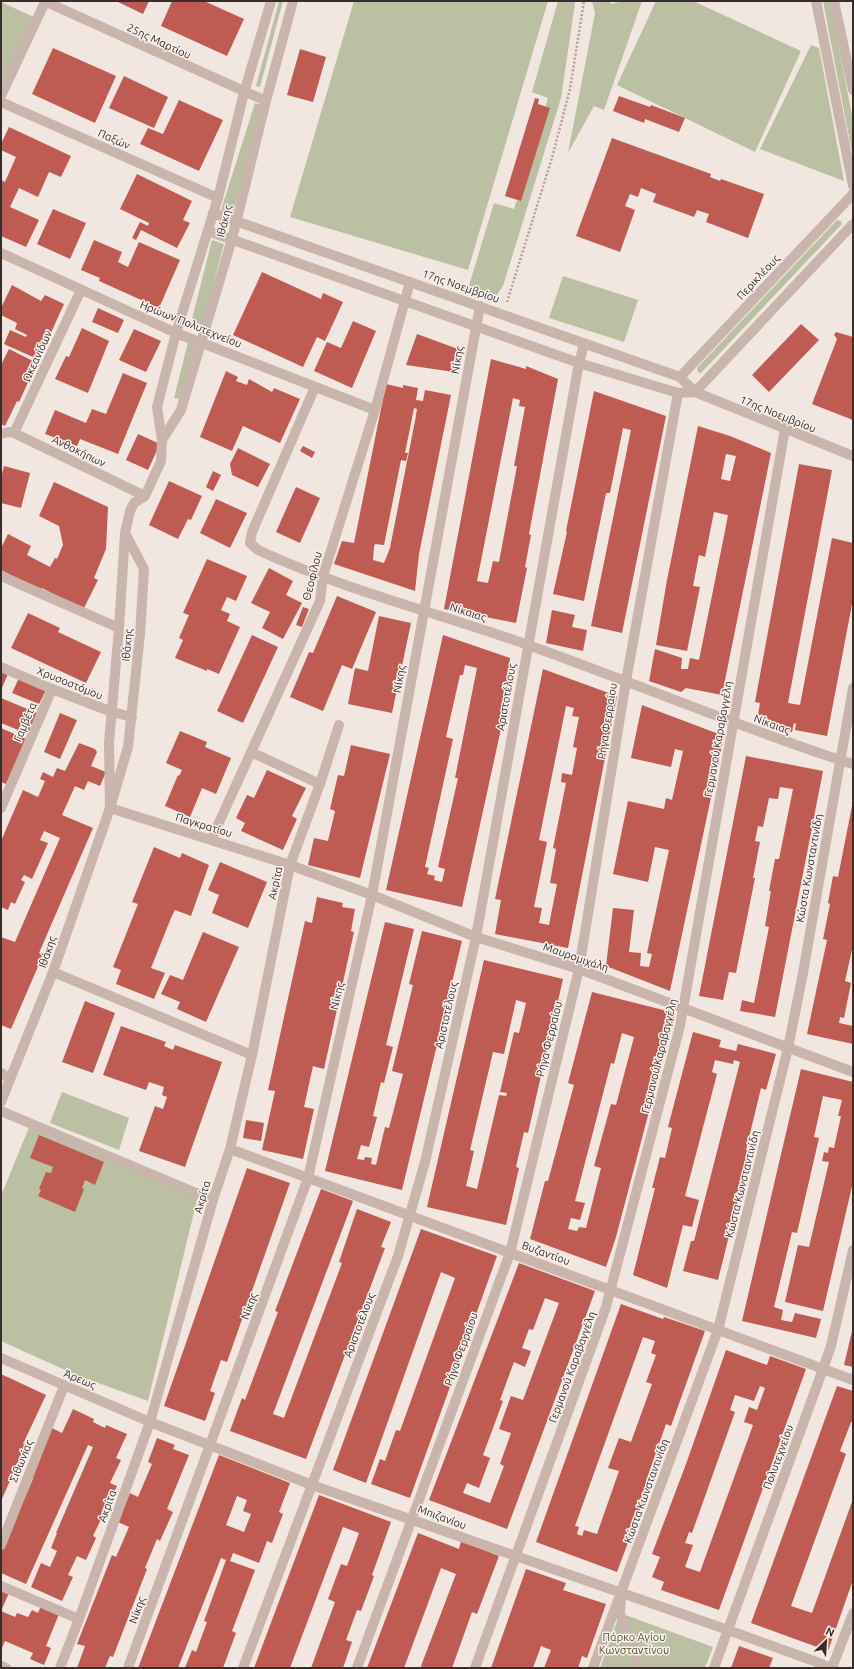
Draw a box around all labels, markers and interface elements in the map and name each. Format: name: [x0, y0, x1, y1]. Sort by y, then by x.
street label: 25ης Μαρτίου: [125, 21, 193, 62]
street label: Παξών: [96, 127, 133, 153]
street label: Ιθάκης: [214, 204, 235, 239]
street label: Περικλέους: [734, 252, 783, 303]
street label: 17ης Νοεμβρίου: [420, 267, 501, 306]
street label: Ηρώων Πολυτεχνείου: [138, 298, 244, 350]
street label: Ωκεανίδων: [20, 328, 54, 384]
street label: Νίκης: [449, 345, 466, 375]
street label: 17ης Νοεμβρίου: [738, 393, 818, 436]
street label: Ανθοκήπων: [50, 433, 108, 469]
street label: Θεοφίλου: [300, 550, 324, 602]
street label: Νίκαιας: [448, 600, 488, 624]
street label: Ιθάκης: [120, 628, 135, 662]
street label: Αριστοτέλους: [494, 662, 519, 732]
street label: Χρυσοστόμου: [35, 664, 105, 702]
street label: Νίκης: [391, 664, 408, 694]
street label: Γερμανού Καραβαγγέλη: [702, 680, 734, 798]
street label: Ρήγα Φερραίου: [595, 682, 619, 760]
street label: Γαμβέτα: [11, 700, 39, 743]
street label: Νίκαιας: [752, 712, 792, 737]
street label: Παγκρατίου: [174, 811, 234, 839]
street label: Κώστα Κωνσταντινίδη: [794, 813, 824, 923]
street label: Ακρίτα: [266, 865, 284, 901]
street label: Ιθάκης: [36, 934, 59, 970]
street label: Μαυρομιχάλη: [542, 940, 610, 974]
street label: Αριστοτέλους: [432, 980, 461, 1050]
street label: Νίκης: [328, 981, 347, 1011]
street label: Γερμανού Καραβαγγέλη: [639, 998, 679, 1114]
street label: Ρήγα Φερραίου: [534, 1000, 564, 1078]
street label: Κώστα Κωνσταντινίδη: [723, 1129, 761, 1239]
street label: Ακρίτα: [192, 1179, 212, 1215]
street label: Βυζαντίου: [520, 1239, 572, 1267]
street label: Νίκης: [239, 1291, 260, 1322]
street label: Αριστοτέλους: [341, 1291, 378, 1359]
street label: Γερμανού Καραβαγγέλη: [546, 1310, 598, 1424]
street label: Ρήγα Φερραίου: [442, 1311, 480, 1387]
street label: Άρεως: [62, 1367, 98, 1392]
street label: Πολυτεχνείου: [761, 1423, 795, 1491]
street label: Κώστα Κωνσταντινίδη: [622, 1437, 670, 1545]
street label: Σιθωνίας: [7, 1438, 36, 1484]
street label: Ακρίτα: [96, 1488, 119, 1524]
street label: Μπιζανίου: [416, 1503, 468, 1531]
street label: Νίκης: [127, 1595, 148, 1626]
north arrow: [806, 1621, 846, 1661]
text: N: [824, 1625, 836, 1639]
park label: Πάρκο Αγίου Κωνσταντίνου: [599, 1631, 669, 1656]

